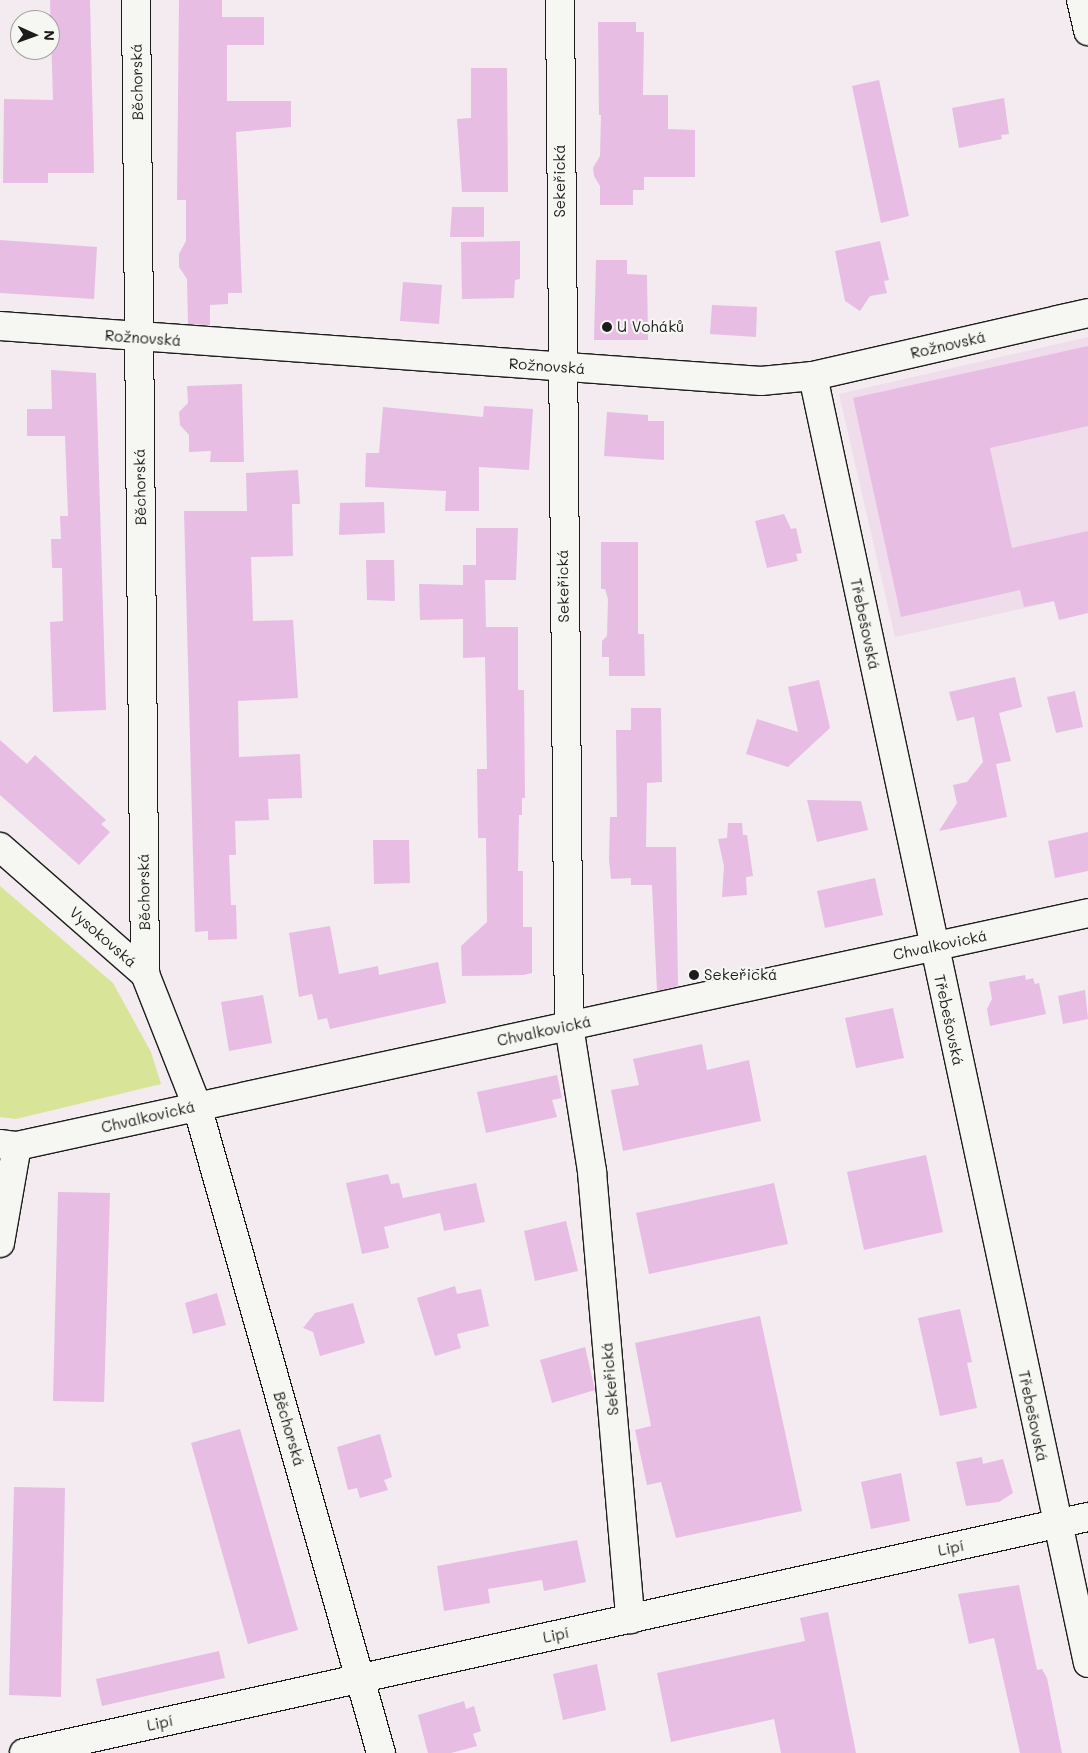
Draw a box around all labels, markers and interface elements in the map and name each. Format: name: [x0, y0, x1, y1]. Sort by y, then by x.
north arrow: [10, 10, 60, 60]
text: N: [40, 30, 59, 41]
street label: Běchorská: [127, 43, 147, 121]
street label: Sekeřická: [551, 144, 569, 218]
place label: U Voháků: [617, 318, 684, 336]
marker: U Voháků: [601, 321, 613, 333]
street label: Rožnovská: [104, 326, 182, 350]
street label: Rožnovská: [909, 328, 987, 362]
street label: Rožnovská: [508, 354, 586, 378]
street label: Běchorská: [130, 448, 150, 526]
street label: Sekeřická: [553, 549, 573, 623]
street label: Třebešovská: [847, 577, 883, 671]
street label: Běchorská: [134, 853, 154, 931]
street label: Vysokovská: [66, 903, 140, 971]
street label: Chvalkovická: [891, 926, 989, 964]
place label: Sekeřická: [704, 966, 777, 984]
marker: Sekeřická: [688, 969, 700, 981]
street label: Třebešovská: [931, 973, 967, 1067]
street label: Chvalkovická: [495, 1012, 593, 1050]
street label: Chvalkovická: [99, 1097, 197, 1137]
street label: Sekeřická: [598, 1342, 622, 1416]
street label: Třebešovská: [1015, 1369, 1051, 1463]
street label: Běchorská: [270, 1390, 308, 1468]
street label: Lipí: [936, 1536, 966, 1560]
street label: Lipí: [541, 1623, 571, 1647]
street label: Lipí: [145, 1711, 175, 1735]

